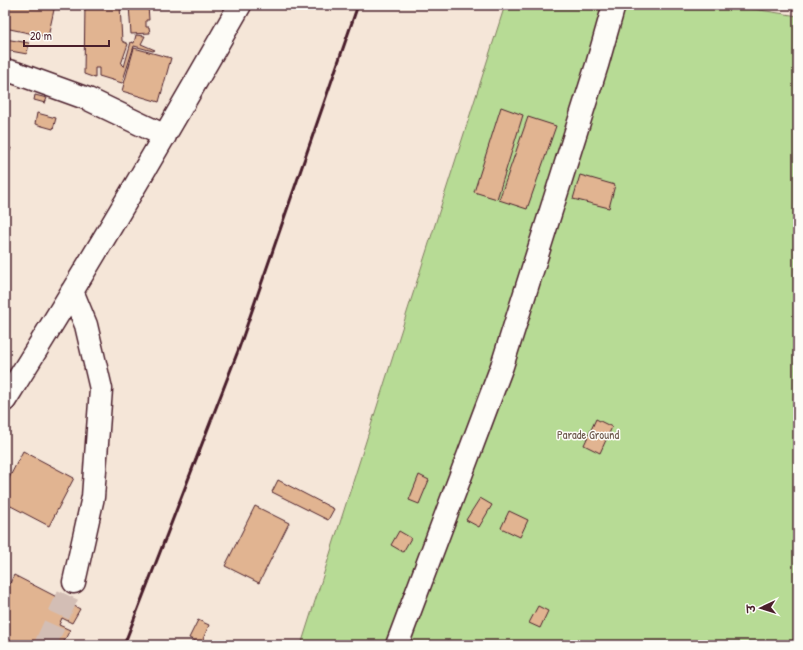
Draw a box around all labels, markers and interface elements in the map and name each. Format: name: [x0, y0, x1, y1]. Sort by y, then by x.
scale bar: [24, 22, 109, 48]
text: 20 m: [30, 27, 52, 44]
park label: Parade Ground: [557, 426, 619, 443]
north arrow: [741, 588, 781, 628]
text: उ: [744, 603, 758, 614]

